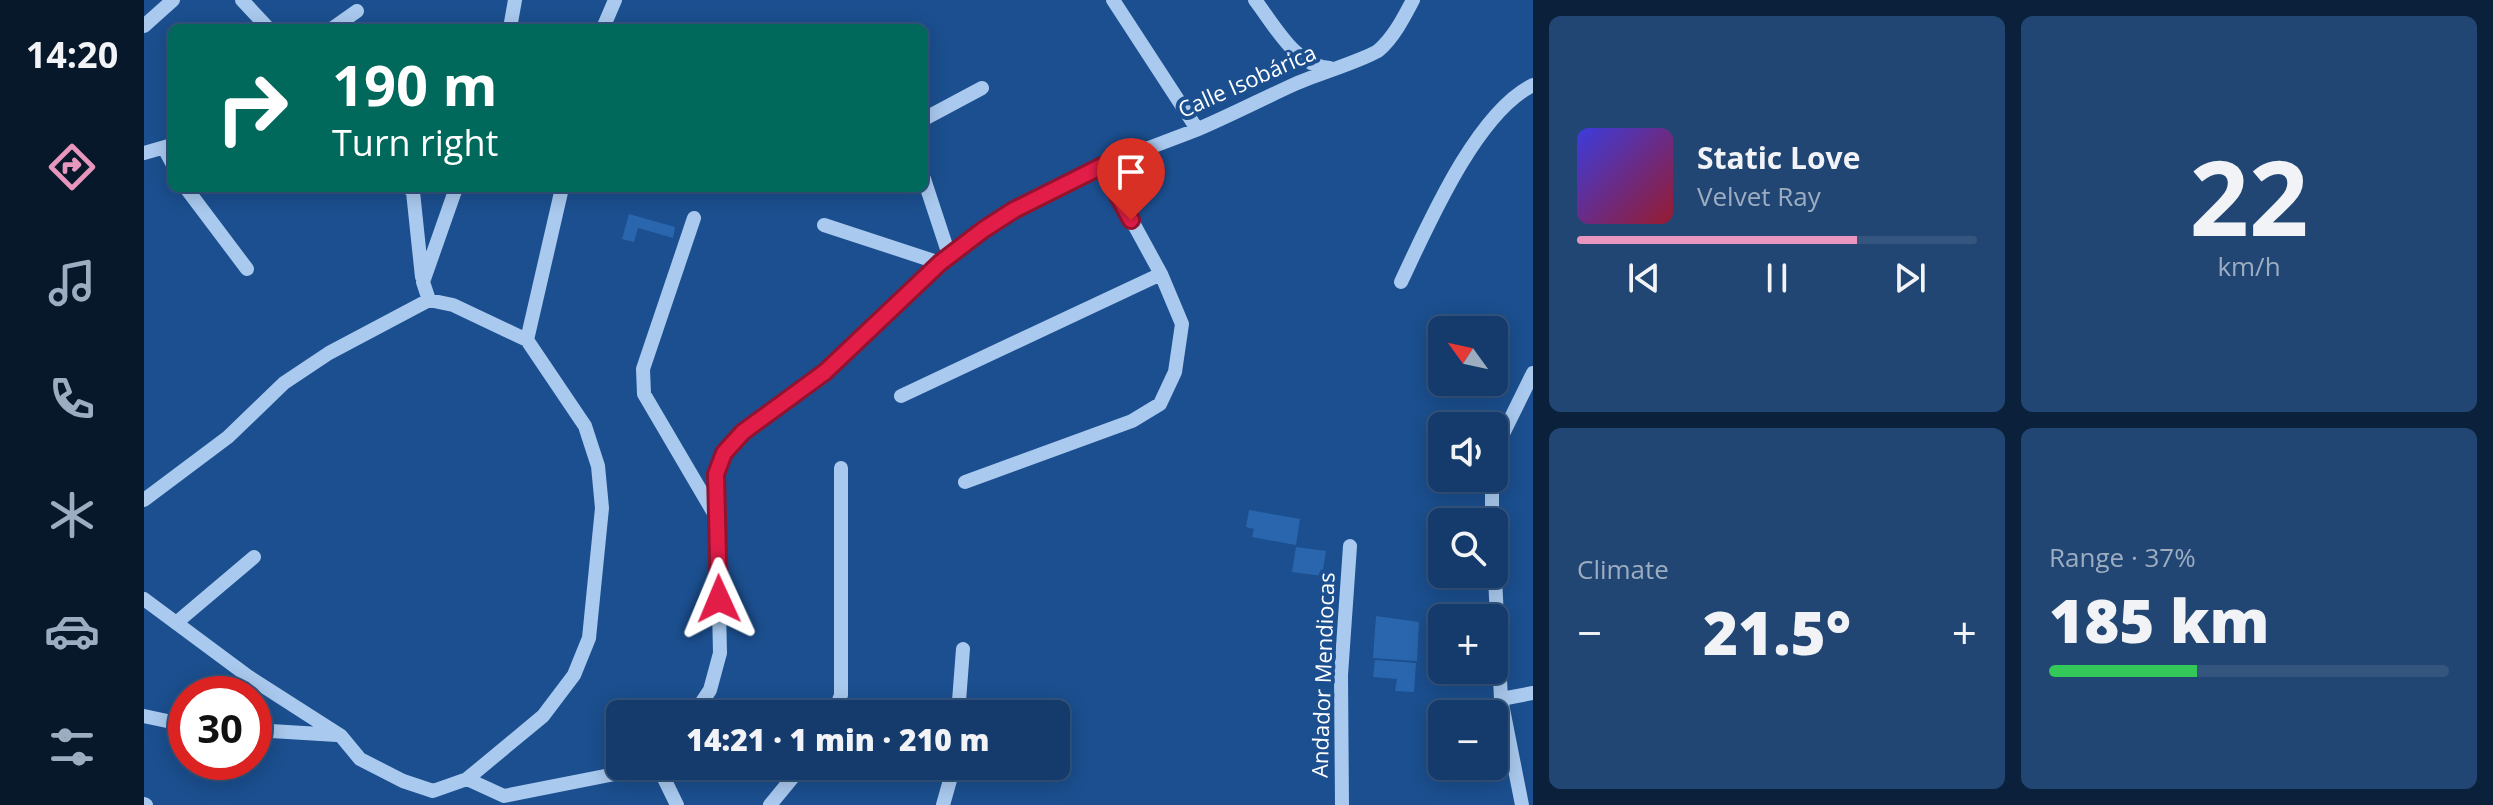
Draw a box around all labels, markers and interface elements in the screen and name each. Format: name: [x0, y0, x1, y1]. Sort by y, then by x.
text: 14:20: [26, 30, 118, 79]
street label: Calle Isobárica: [1173, 36, 1320, 124]
text: 190 m: [332, 46, 498, 122]
icon: right: [200, 56, 304, 160]
text: Turn right: [332, 118, 498, 167]
text: 22: [2190, 125, 2308, 266]
text: Static Love: [1697, 137, 1860, 178]
pin: [1097, 138, 1165, 220]
icon: directions: [44, 139, 100, 195]
icon: arrive: [1109, 150, 1153, 194]
text: Velvet Ray: [1697, 178, 1821, 214]
text: km/h: [2217, 248, 2281, 284]
icon: music: [44, 255, 100, 311]
icon: previous: [1622, 256, 1666, 300]
icon: pause: [1755, 256, 1799, 300]
icon: next: [1888, 256, 1932, 300]
north arrow: [1428, 316, 1508, 396]
map controls: [1428, 316, 1508, 780]
icon: phone: [44, 371, 100, 427]
button: sound: [1428, 412, 1508, 492]
icon: climate: [44, 487, 100, 543]
button: search: [1428, 508, 1508, 588]
text: Range · 37%: [2049, 539, 2196, 575]
text: Climate: [1577, 551, 1669, 587]
position arrow: [677, 557, 761, 641]
street label: Andador Mendiocas: [1303, 572, 1341, 778]
text: 185 km: [2049, 579, 2270, 661]
text: 21.5°: [1703, 591, 1851, 673]
text: −: [1577, 602, 1602, 662]
text: +: [1952, 602, 1977, 662]
icon: car: [44, 603, 100, 659]
button: +: [1428, 604, 1508, 684]
speed limit sign: 30: [168, 676, 272, 780]
button: −: [1428, 700, 1508, 780]
icon: filters: [44, 719, 100, 775]
text: 14:21 · 1 min · 210 m: [686, 719, 990, 760]

